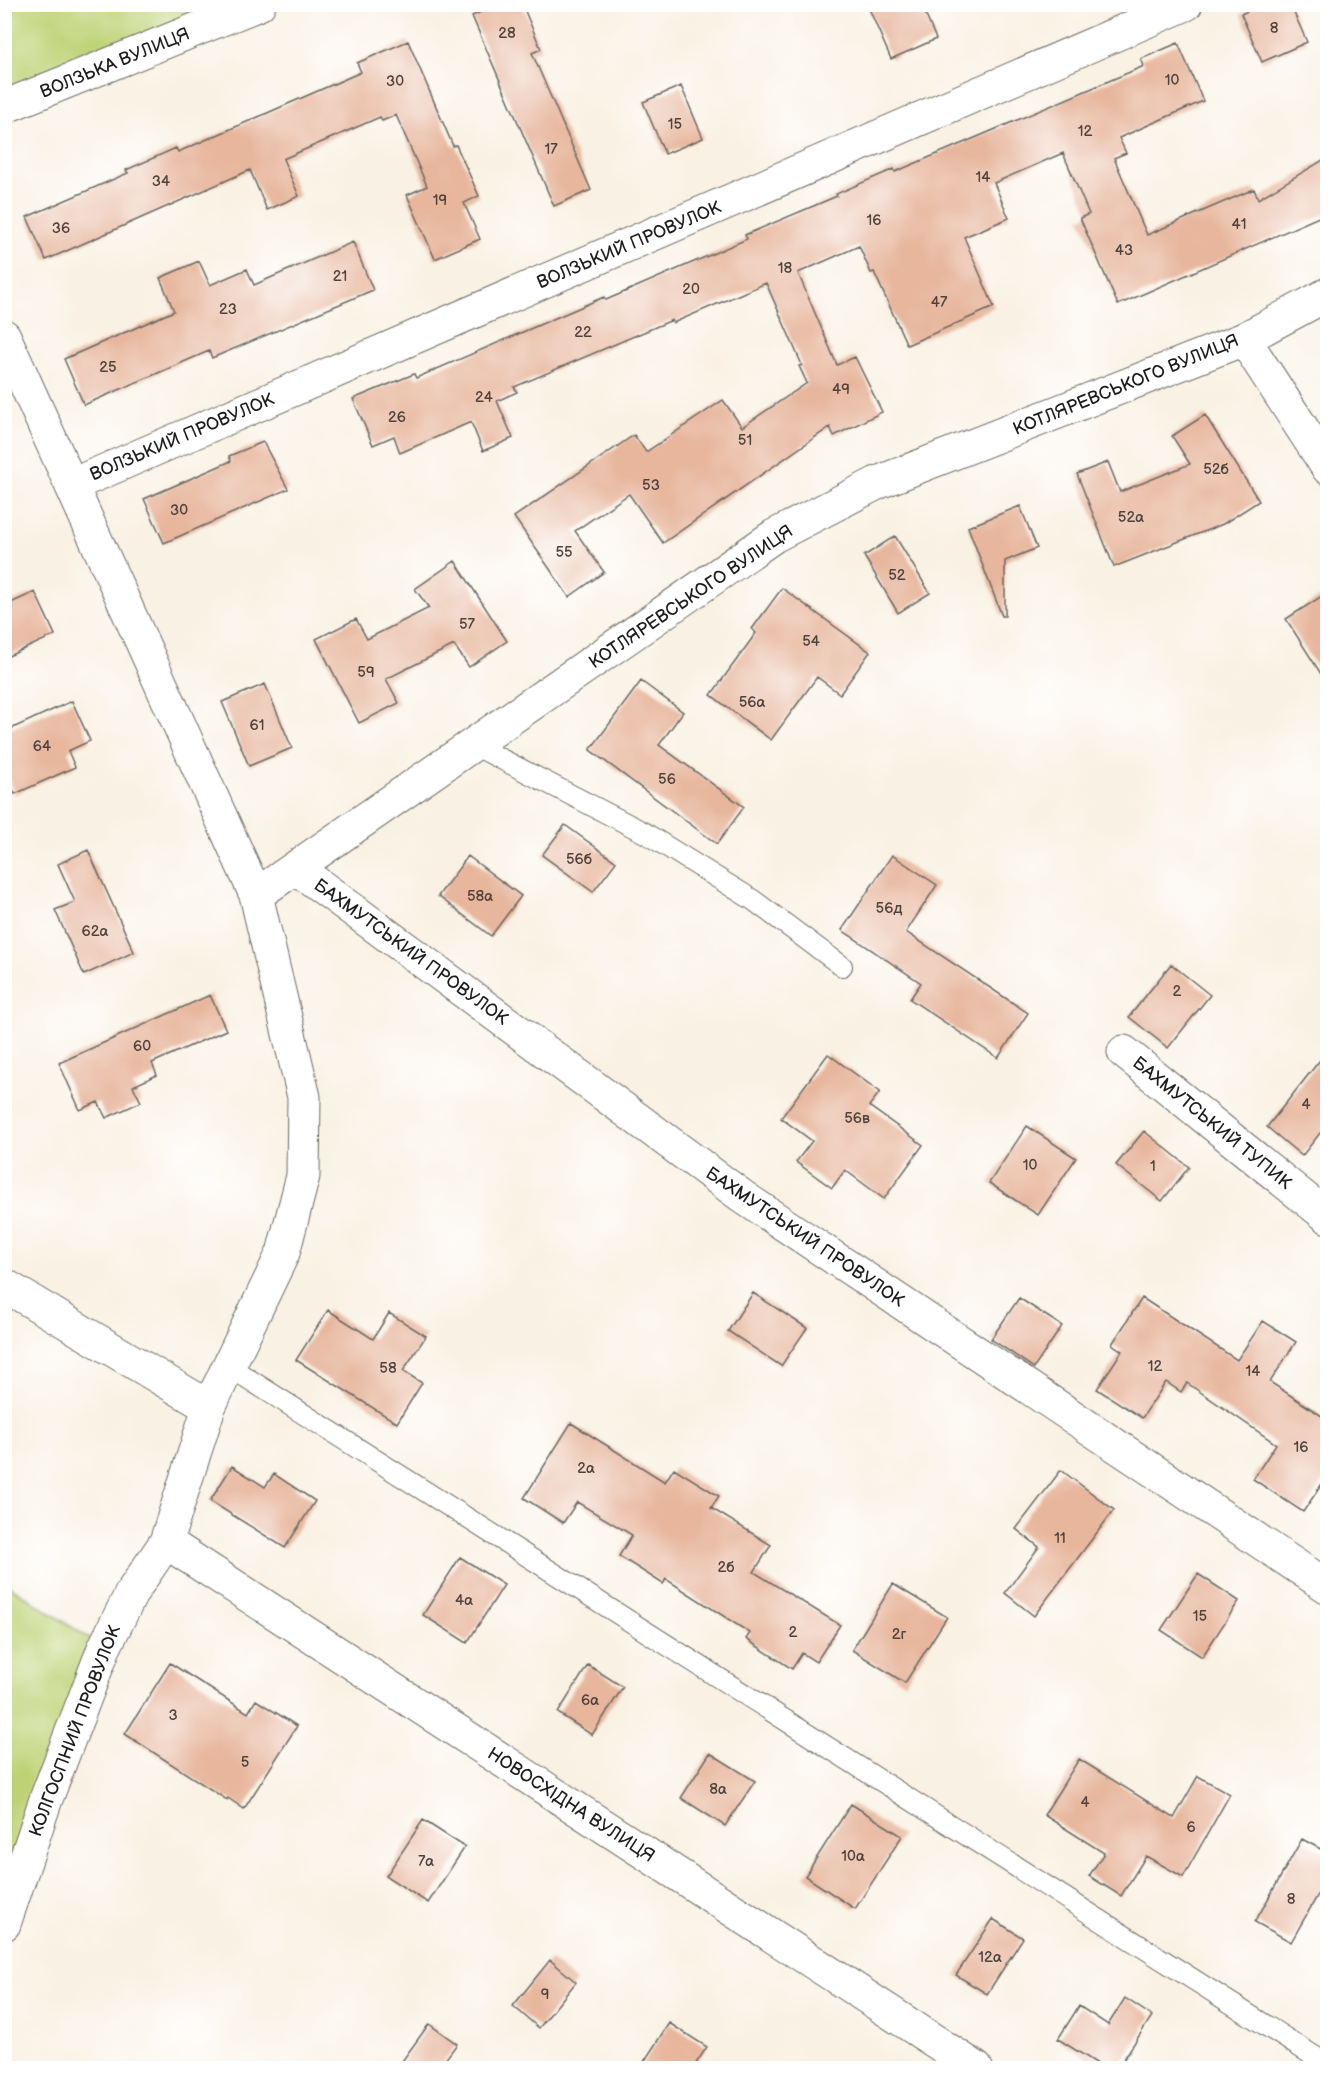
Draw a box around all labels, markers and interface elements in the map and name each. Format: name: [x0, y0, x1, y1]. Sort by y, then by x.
house number: 8: [1270, 19, 1279, 38]
street label: ВОЛЗЬКА ВУЛИЦЯ: [37, 23, 193, 103]
house number: 28: [498, 24, 516, 43]
house number: 10: [1165, 71, 1179, 90]
house number: 30: [386, 72, 404, 91]
house number: 15: [668, 115, 682, 134]
house number: 12: [1078, 122, 1092, 141]
house number: 17: [544, 140, 558, 159]
house number: 14: [976, 168, 990, 187]
house number: 34: [152, 172, 170, 191]
house number: 19: [433, 191, 447, 210]
street label: ВОЛЗЬКИЙ ПРОВУЛОК: [534, 197, 725, 293]
house number: 16: [867, 211, 881, 230]
house number: 41: [1232, 215, 1246, 234]
house number: 36: [52, 219, 70, 238]
house number: 43: [1115, 241, 1133, 260]
house number: 18: [778, 259, 793, 278]
house number: 21: [333, 267, 347, 286]
house number: 20: [682, 280, 700, 299]
house number: 47: [931, 293, 948, 312]
house number: 23: [219, 300, 237, 319]
house number: 22: [574, 323, 592, 342]
street label: КОТЛЯРЕВСЬКОГО ВУЛИЦЯ: [1010, 330, 1242, 440]
house number: 25: [99, 358, 117, 377]
house number: 49: [832, 380, 850, 399]
house number: 24: [475, 388, 493, 407]
street label: ВОЛЗЬКИЙ ПРОВУЛОК: [87, 389, 278, 485]
house number: 26: [388, 408, 406, 427]
house number: 51: [738, 431, 752, 450]
house number: 52б: [1203, 460, 1229, 479]
house number: 53: [642, 476, 660, 495]
house number: 30: [170, 501, 188, 520]
house number: 52а: [1118, 508, 1144, 527]
street label: КОТЛЯРЕВСЬКОГО ВУЛИЦЯ: [585, 521, 797, 673]
house number: 55: [555, 543, 573, 562]
house number: 52: [888, 566, 906, 585]
house number: 57: [459, 615, 476, 634]
house number: 54: [802, 632, 820, 651]
house number: 59: [357, 663, 375, 682]
house number: 56а: [739, 693, 765, 712]
house number: 61: [250, 716, 264, 735]
house number: 64: [33, 737, 51, 756]
house number: 56: [658, 770, 676, 789]
house number: 56б: [566, 850, 592, 869]
street label: БАХМУТСЬКИЙ ПРОВУЛОК: [310, 875, 512, 1030]
house number: 58а: [467, 887, 493, 906]
house number: 56д: [876, 899, 902, 918]
house number: 62а: [82, 922, 109, 941]
house number: 2: [1173, 982, 1182, 1001]
house number: 60: [133, 1037, 151, 1056]
street label: БАХМУТСЬКИЙ ТУПИК: [1128, 1052, 1296, 1194]
house number: 4: [1301, 1095, 1311, 1114]
house number: 56в: [844, 1109, 870, 1128]
house number: 10: [1023, 1156, 1037, 1175]
house number: 1: [1150, 1157, 1156, 1176]
street label: БАХМУТСЬКИЙ ПРОВУЛОК: [702, 1163, 908, 1312]
house number: 12: [1148, 1357, 1162, 1376]
house number: 58: [379, 1359, 397, 1378]
house number: 14: [1246, 1362, 1260, 1381]
house number: 16: [1294, 1438, 1308, 1457]
house number: 2а: [577, 1459, 595, 1478]
house number: 11: [1054, 1529, 1066, 1548]
house number: 2б: [717, 1558, 735, 1577]
house number: 4а: [455, 1591, 473, 1610]
house number: 15: [1193, 1607, 1207, 1626]
street label: КОЛГОСПНИЙ ПРОВУЛОК: [25, 1622, 125, 1840]
house number: 2: [789, 1623, 798, 1642]
house number: 2г: [892, 1625, 906, 1644]
house number: 6а: [581, 1691, 599, 1710]
house number: 3: [168, 1706, 178, 1725]
street label: НОВОСХІДНА ВУЛИЦЯ: [484, 1743, 658, 1867]
house number: 5: [241, 1753, 249, 1772]
house number: 8а: [709, 1780, 727, 1799]
house number: 4: [1080, 1793, 1090, 1812]
house number: 6: [1186, 1818, 1196, 1837]
house number: 10а: [841, 1847, 865, 1866]
house number: 7а: [418, 1852, 434, 1871]
house number: 8: [1287, 1890, 1296, 1909]
house number: 12а: [978, 1948, 1002, 1967]
house number: 9: [541, 1985, 549, 2004]

